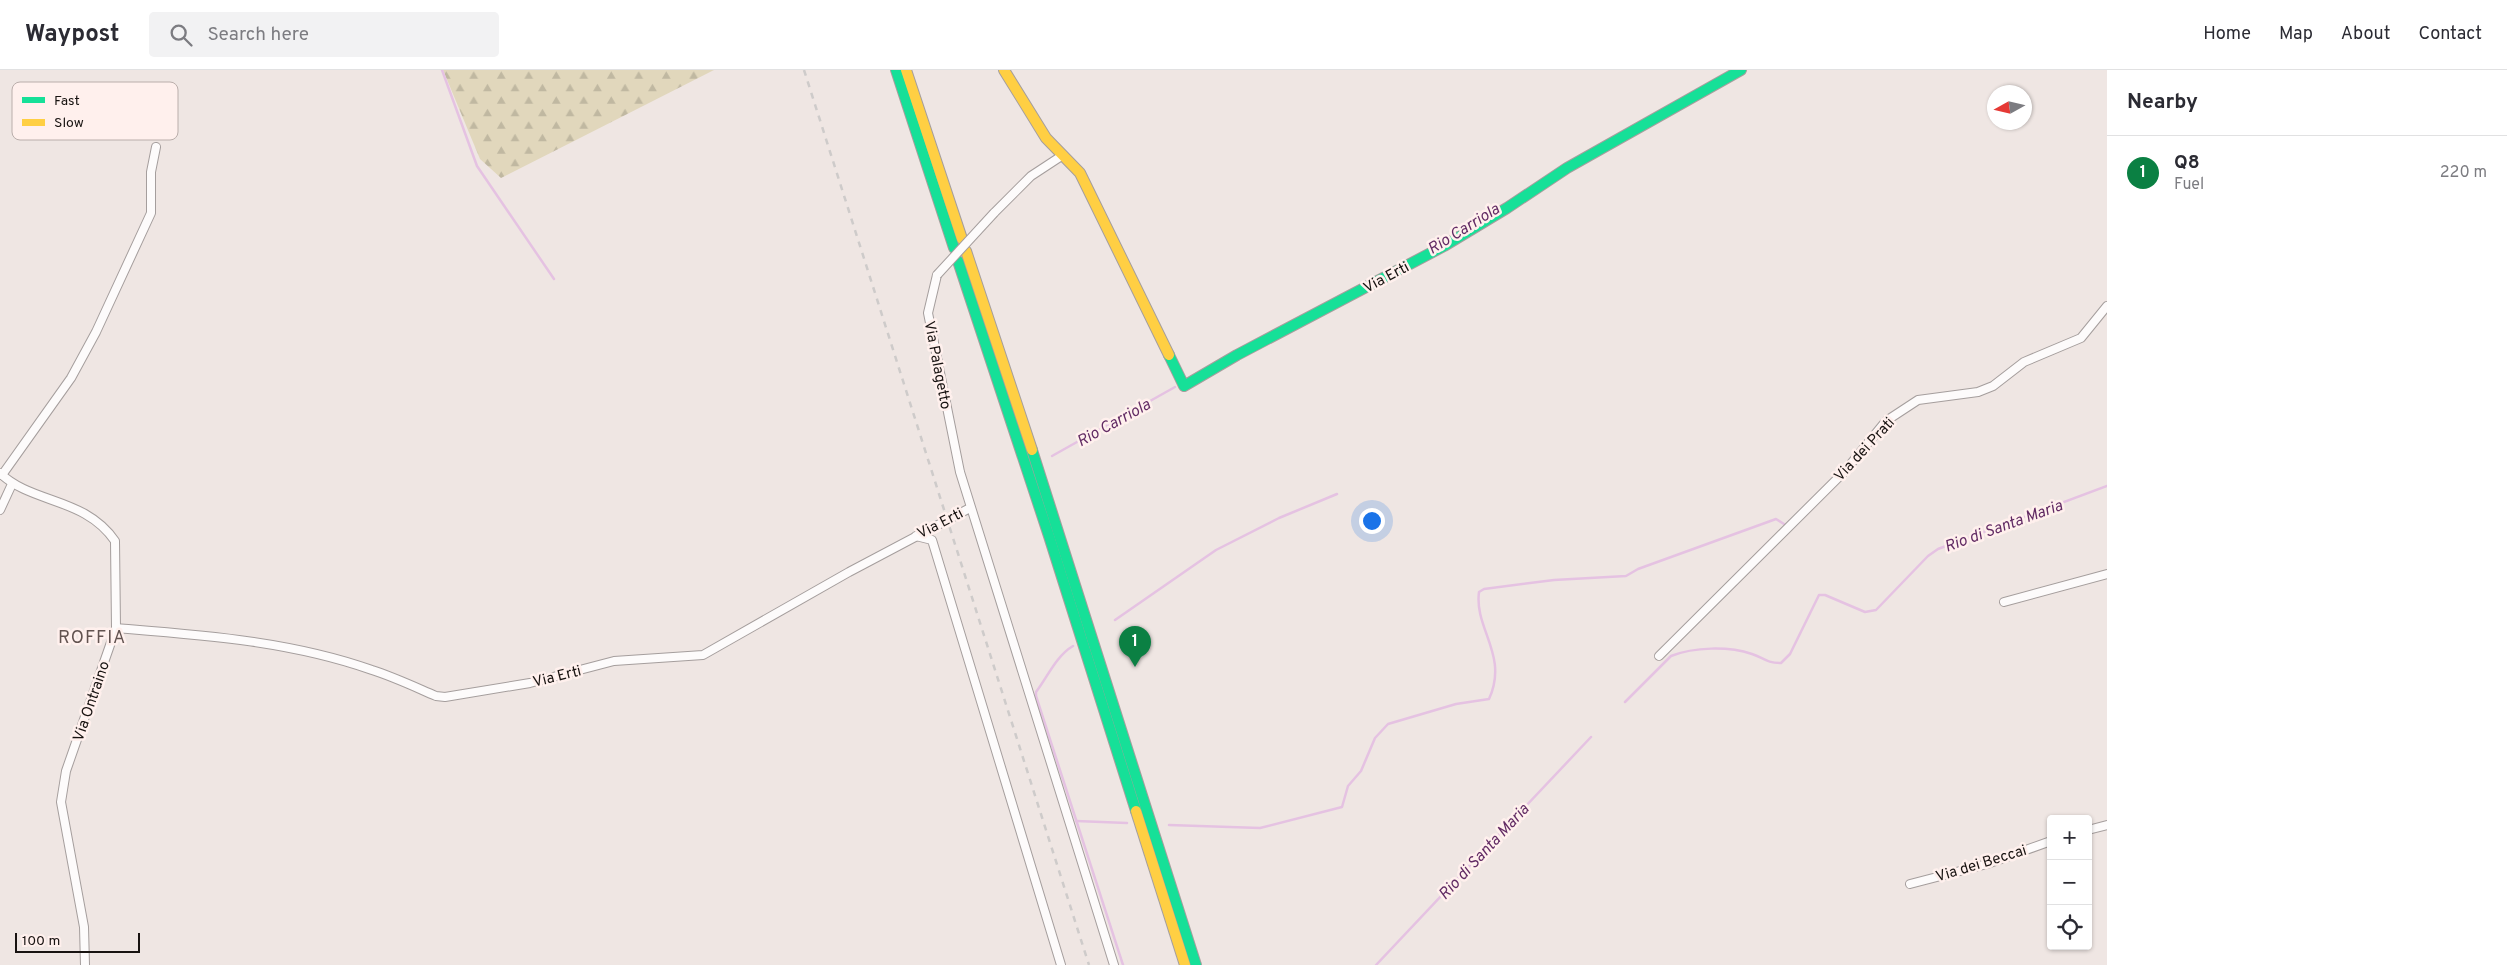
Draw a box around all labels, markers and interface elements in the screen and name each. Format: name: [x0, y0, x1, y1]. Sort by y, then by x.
search box: [149, 12, 499, 57]
text: Waypost: [25, 20, 119, 50]
icon: search: [167, 21, 195, 49]
text: Search here: [207, 23, 309, 47]
text: Home: [2203, 23, 2251, 46]
text: Map: [2279, 23, 2313, 46]
text: About: [2341, 23, 2390, 46]
text: Contact: [2418, 23, 2482, 46]
legend: [12, 82, 178, 140]
north arrow: [1987, 85, 2032, 130]
text: Nearby: [2127, 89, 2198, 116]
text: Fast: [54, 93, 80, 110]
text: Slow: [54, 115, 84, 132]
text: Q8: [2174, 151, 2200, 175]
text: 1: [2140, 163, 2146, 183]
text: 220 m: [2440, 163, 2487, 183]
text: Fuel: [2174, 175, 2204, 195]
water label: Rio Carriola: [1424, 199, 1504, 260]
street label: Via Erti: [1361, 258, 1413, 298]
street label: Via Palagetto: [919, 319, 954, 411]
water label: Rio Carriola: [1074, 395, 1155, 452]
street label: Via dei Prati: [1831, 414, 1900, 486]
water label: Rio di Santa Maria: [1942, 496, 2066, 558]
street label: Via Erti: [914, 505, 967, 544]
your location: [1359, 508, 1385, 534]
pin: 1: [1119, 626, 1151, 667]
district label: ROFFIA: [58, 627, 126, 650]
street label: Via Ontraino: [70, 659, 115, 744]
street label: Via Erti: [531, 662, 584, 693]
water label: Rio di Santa Maria: [1435, 800, 1535, 905]
map controls: [2047, 815, 2092, 950]
button: +: [2047, 815, 2092, 860]
street label: Via dei Beccai: [1934, 842, 2029, 887]
button: −: [2047, 860, 2092, 905]
button: locate: [2047, 905, 2092, 950]
scale bar: [15, 930, 140, 953]
text: 100 m: [22, 933, 60, 950]

